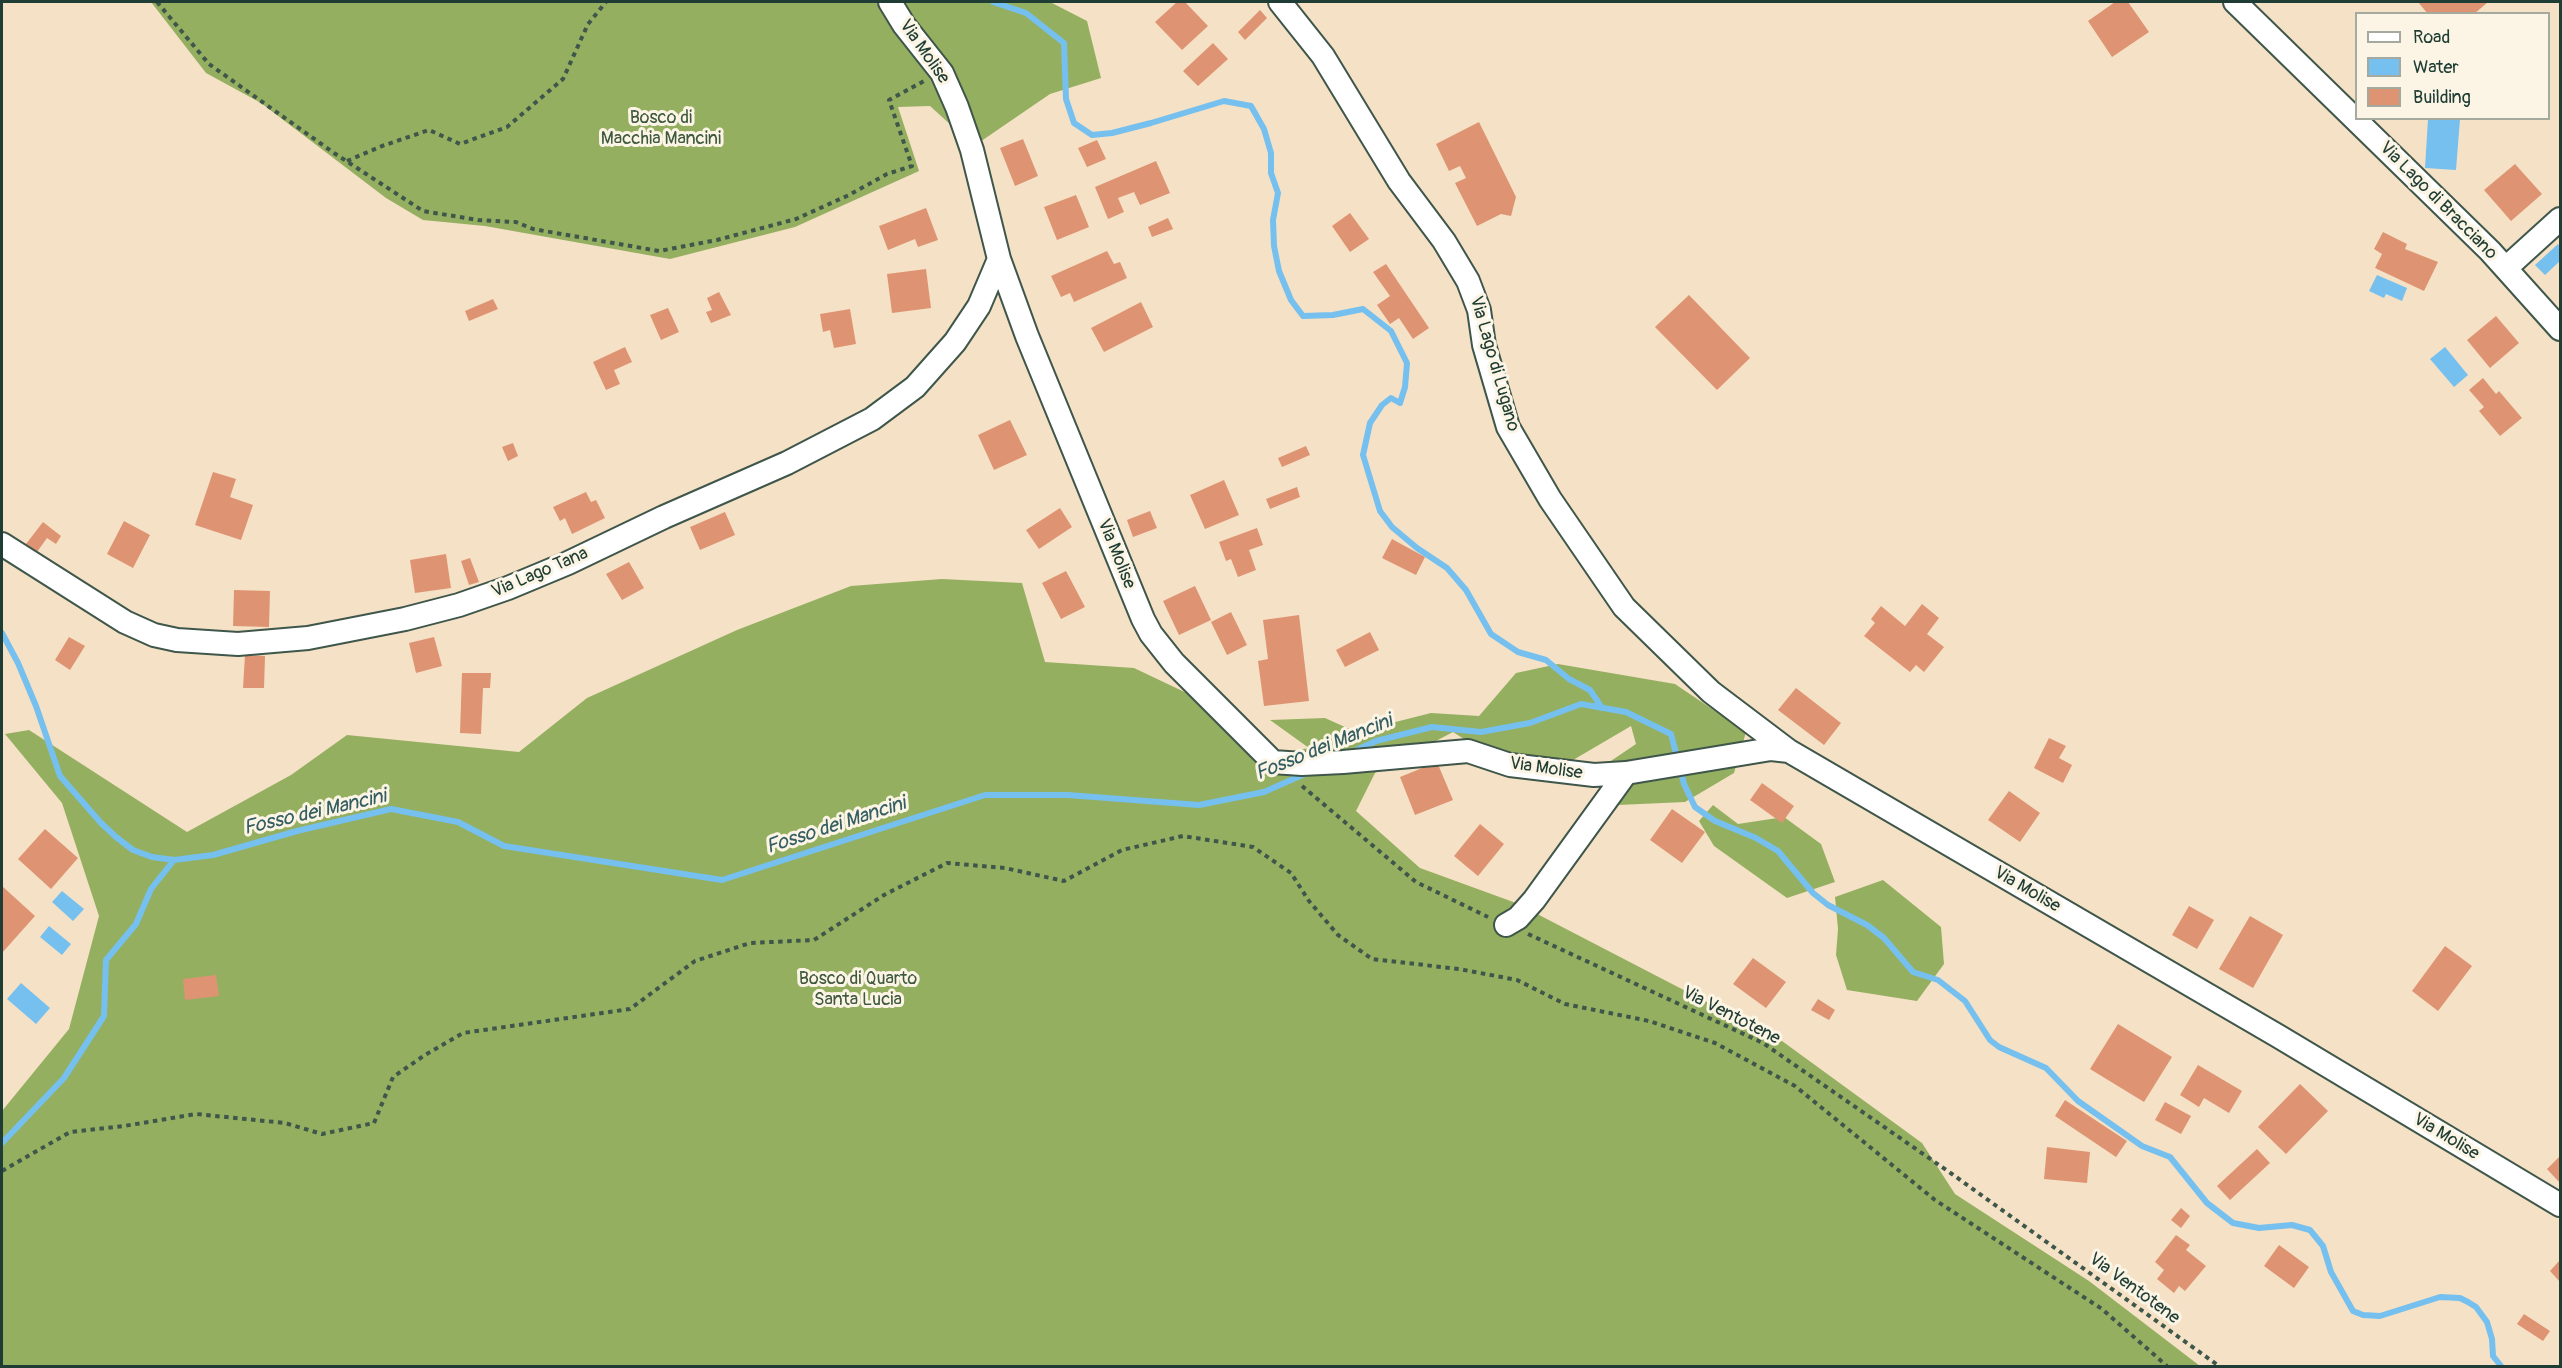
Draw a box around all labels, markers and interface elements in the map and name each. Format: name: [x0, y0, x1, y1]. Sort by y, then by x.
legend: [2355, 12, 2550, 120]
street label: Via Molise: [894, 16, 954, 88]
text: Road: [2413, 26, 2450, 49]
text: Water: [2413, 56, 2459, 79]
text: Building: [2413, 86, 2471, 109]
park label: Bosco di Macchia Mancini: [601, 107, 721, 150]
street label: Via Lago di Bracciano: [2375, 138, 2501, 264]
street label: Via Lago di Lugano: [1464, 294, 1524, 434]
street label: Via Molise: [1092, 516, 1140, 592]
street label: Via Lago Tana: [489, 543, 591, 603]
water label: Fosso dei Mancini: [1252, 710, 1396, 786]
street label: Via Molise: [1508, 753, 1584, 785]
water label: Fosso dei Mancini: [242, 785, 388, 841]
water label: Fosso dei Mancini: [763, 792, 909, 860]
street label: Via Molise: [1990, 862, 2064, 918]
park label: Bosco di Quarto Santa Lucia: [799, 968, 917, 1010]
street label: Via Ventotene: [1678, 982, 1784, 1050]
street label: Via Molise: [2409, 1109, 2483, 1165]
street label: Via Ventotene: [2084, 1249, 2184, 1329]

